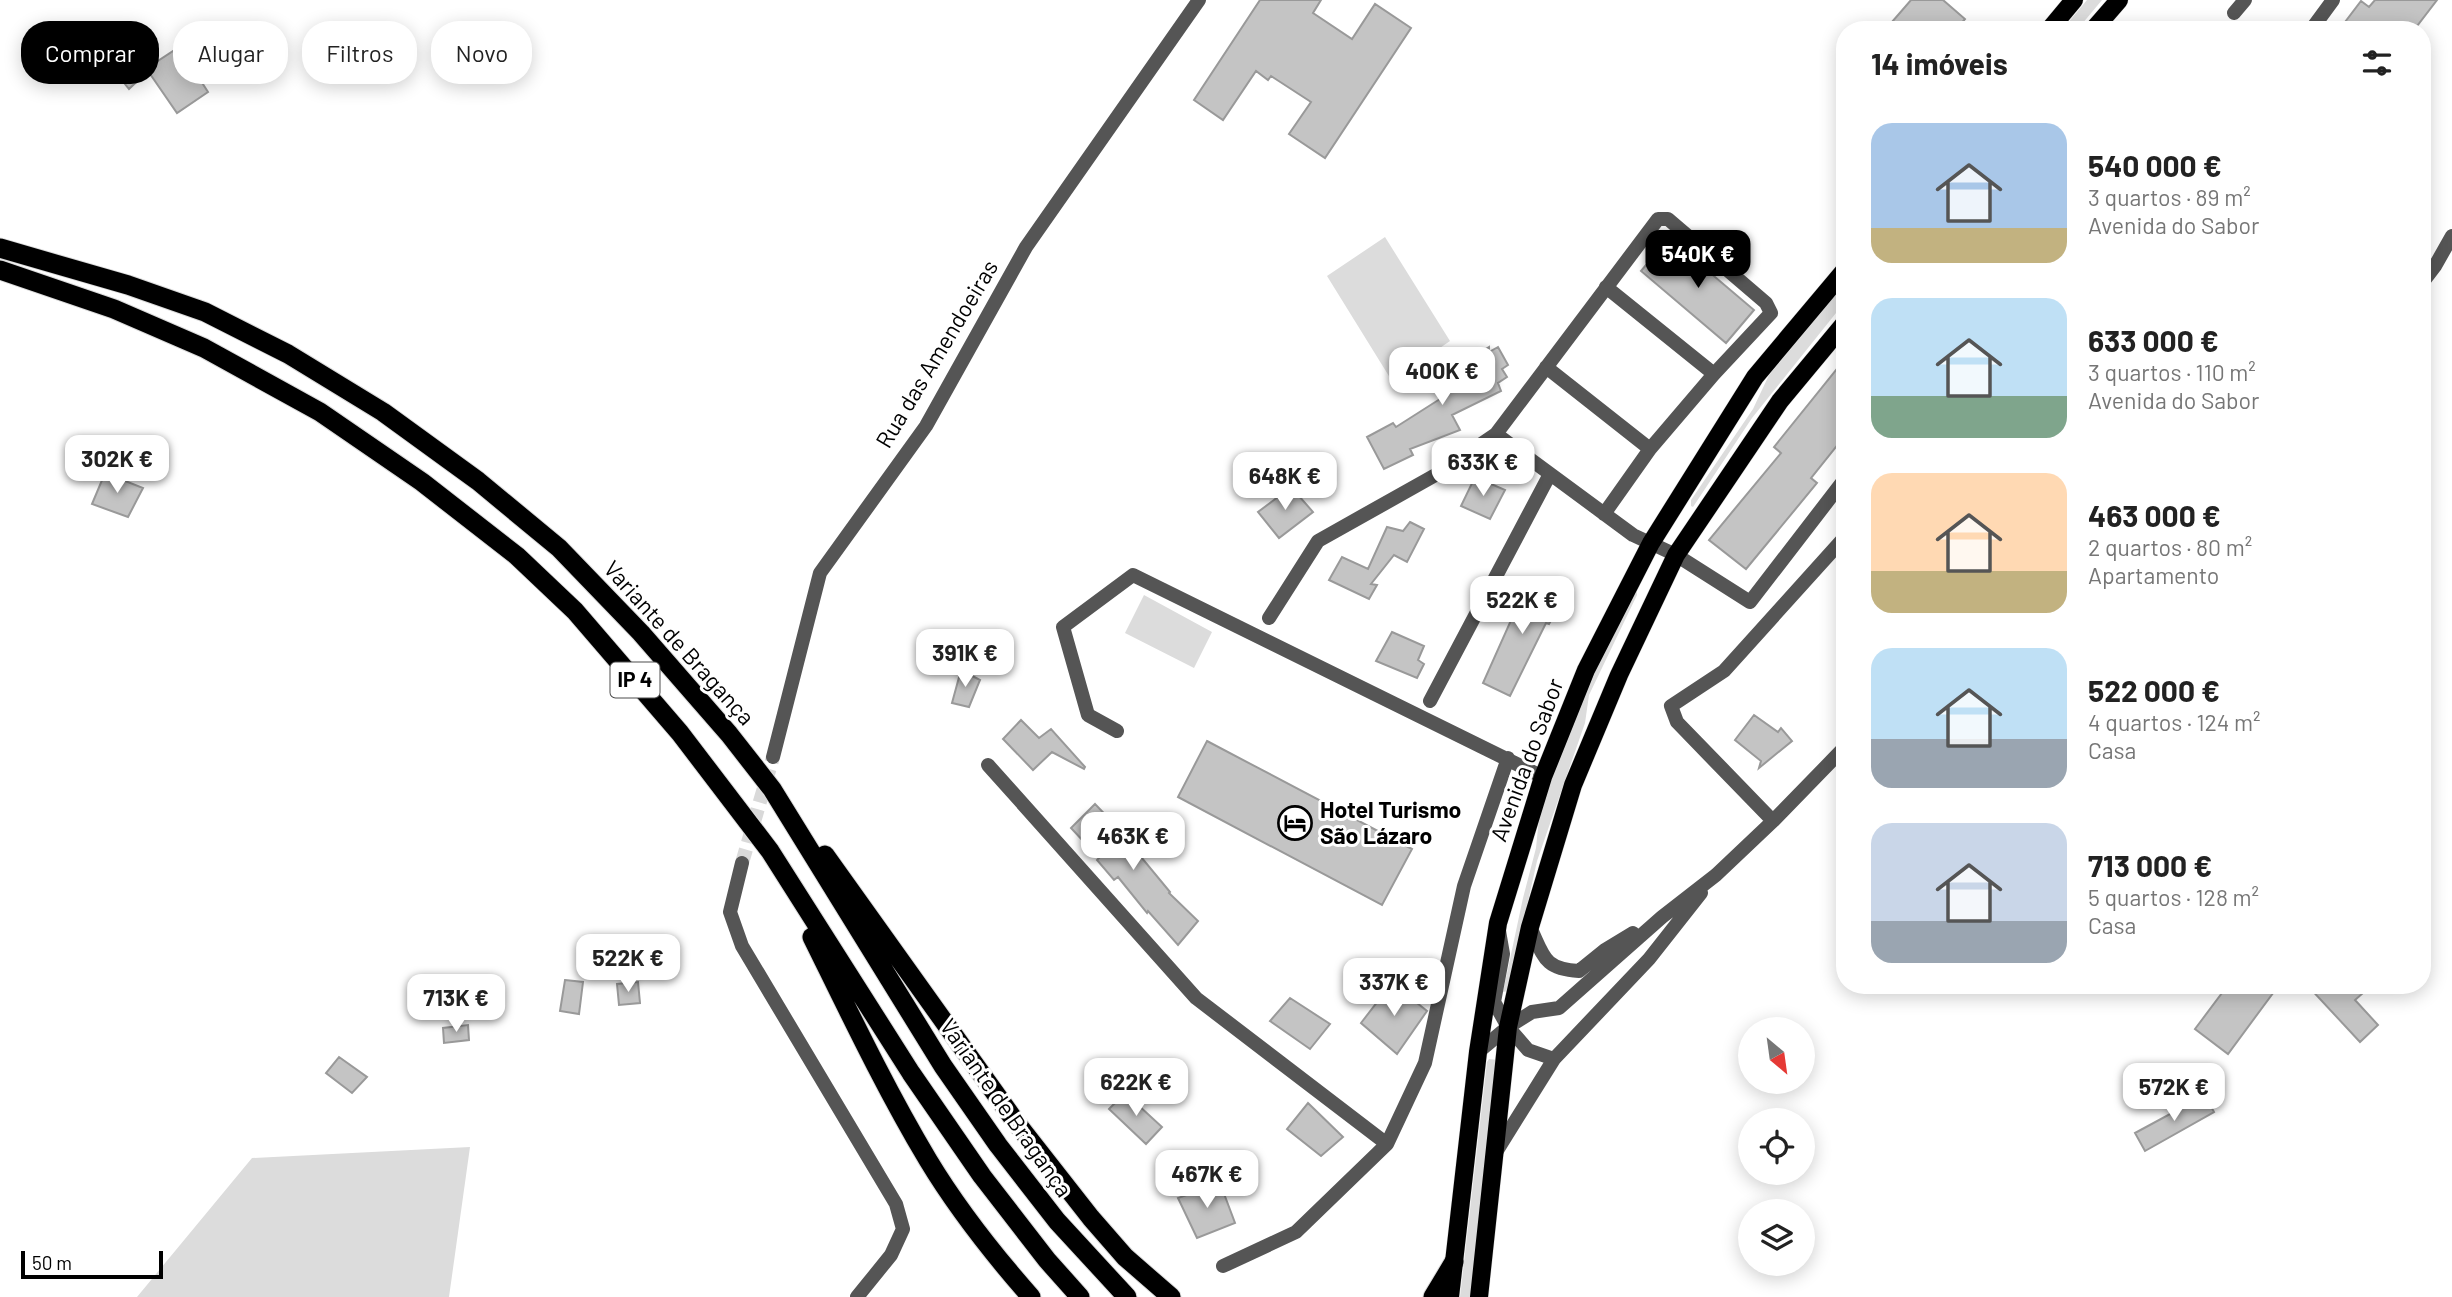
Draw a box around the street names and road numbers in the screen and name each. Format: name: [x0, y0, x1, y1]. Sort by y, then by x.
street label: Rua das Amendoeiras: [869, 254, 1003, 453]
street label: Variante de Bragança: [599, 554, 761, 730]
road number: IP 4: [610, 662, 660, 698]
street label: Avenida do Sabor: [1484, 674, 1569, 845]
street label: Variante de Bragança: [935, 1013, 1079, 1202]

